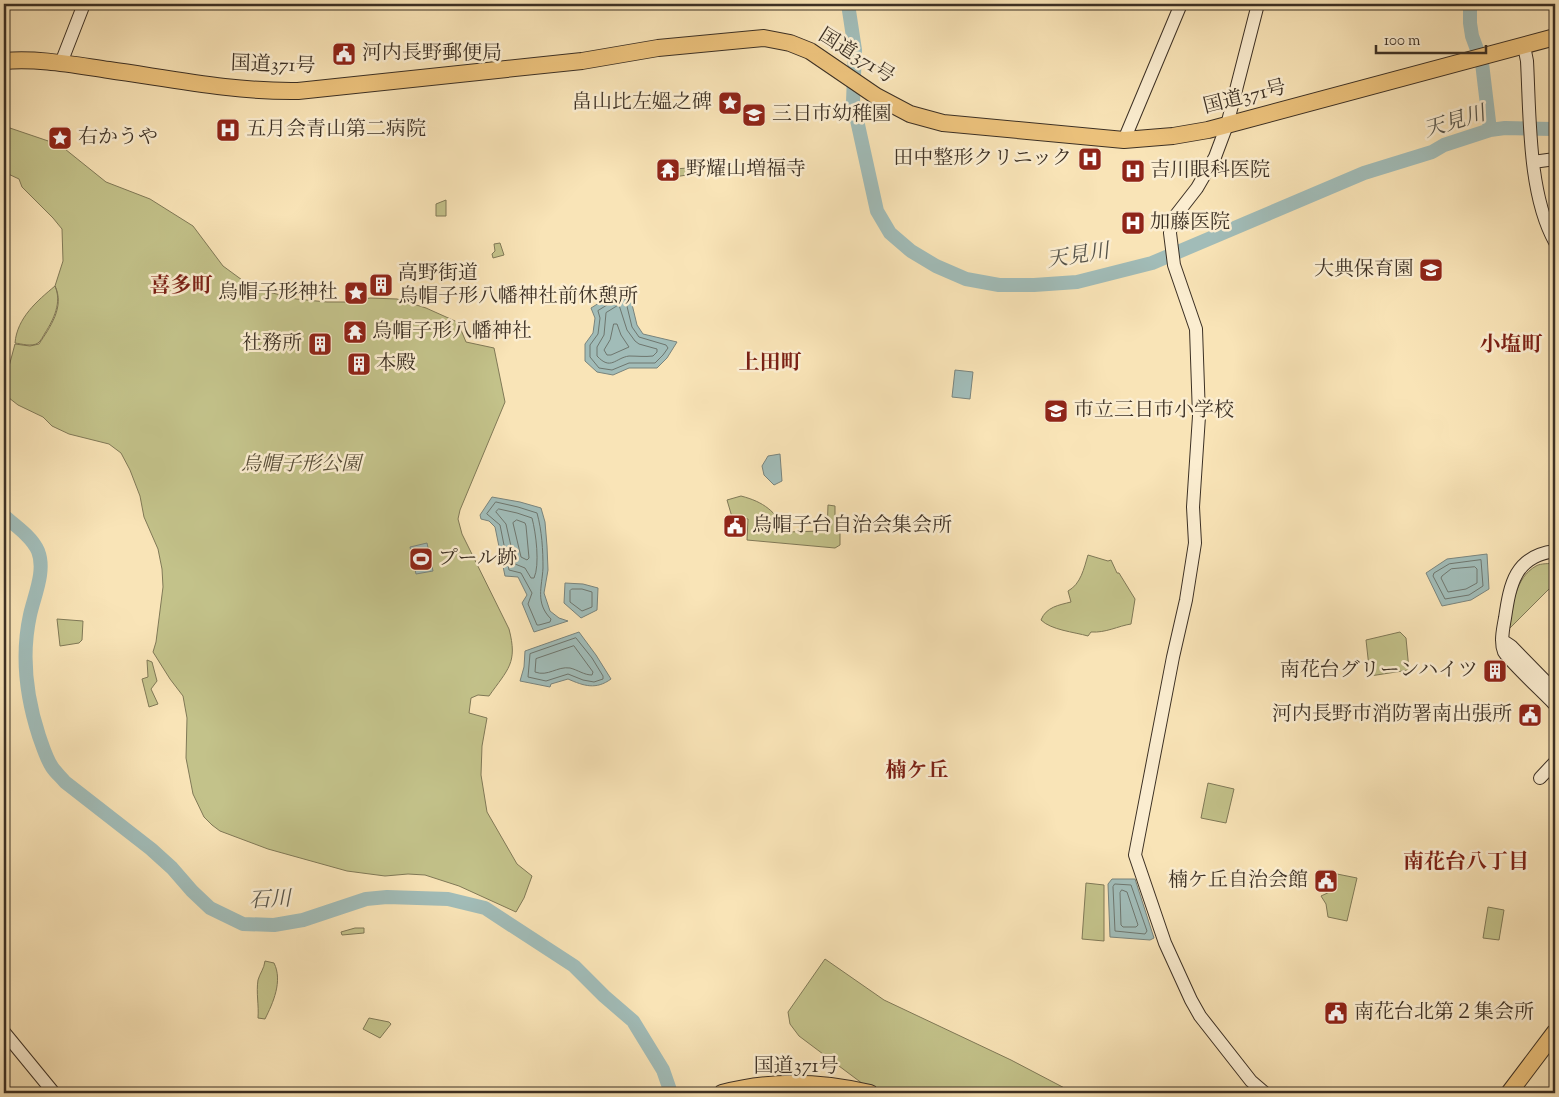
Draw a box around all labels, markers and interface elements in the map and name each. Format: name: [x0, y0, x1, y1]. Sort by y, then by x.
street label: 国道371号: [812, 22, 900, 92]
scale bar: [1376, 22, 1486, 54]
text: 100 m: [1384, 31, 1421, 52]
place label: 河内長野郵便局: [362, 40, 502, 69]
public building icon: 河内長野郵便局: [331, 41, 357, 67]
street label: 国道371号: [230, 50, 316, 82]
street label: 国道371号: [1200, 74, 1290, 122]
place label: 畠山比左媼之碑: [572, 89, 712, 118]
place icon: 畠山比左媼之碑: [717, 90, 743, 116]
water label: 天見川: [1420, 99, 1491, 147]
place label: 三日市幼稚園: [772, 101, 892, 130]
school or university icon: 三日市幼稚園: [741, 102, 767, 128]
place label: 五月会青山第二病院: [246, 116, 426, 145]
hospital icon: 五月会青山第二病院: [215, 117, 241, 143]
place label: 右かうや: [78, 124, 158, 153]
place icon: 右かうや: [47, 125, 73, 151]
place label: 田中整形クリニック: [893, 145, 1072, 174]
hospital icon: 田中整形クリニック: [1077, 146, 1103, 172]
place label: 野耀山増福寺: [686, 156, 806, 185]
temple icon: 野耀山増福寺: [655, 157, 681, 183]
place label: 吉川眼科医院: [1150, 157, 1270, 186]
hospital icon: 吉川眼科医院: [1120, 158, 1146, 184]
place label: 加藤医院: [1150, 209, 1230, 238]
hospital icon: 加藤医院: [1120, 210, 1146, 236]
water label: 天見川: [1045, 237, 1113, 277]
place label: 大典保育園: [1314, 256, 1414, 285]
school or university icon: 大典保育園: [1418, 257, 1444, 283]
place label: 高野街道 烏帽子形八幡神社前休憩所: [398, 260, 638, 312]
district label: 喜多町: [150, 272, 213, 302]
building icon: 高野街道 烏帽子形八幡神社前休憩所: [368, 272, 394, 298]
place label: 烏帽子形神社: [218, 279, 338, 308]
place icon: 烏帽子形神社: [343, 280, 369, 306]
place label: 烏帽子形八幡神社: [372, 318, 532, 347]
temple icon: 烏帽子形八幡神社: [342, 319, 368, 345]
place label: 社務所: [242, 330, 302, 359]
building icon: 社務所: [307, 331, 333, 357]
district label: 小塩町: [1480, 331, 1543, 361]
district label: 上田町: [739, 349, 802, 379]
place label: 本殿: [376, 350, 416, 379]
building icon: 本殿: [346, 351, 372, 377]
place label: 市立三日市小学校: [1074, 397, 1234, 426]
school or university icon: 市立三日市小学校: [1043, 398, 1069, 424]
park label: 烏帽子形公園: [241, 451, 364, 480]
place label: 烏帽子台自治会集会所: [752, 512, 952, 541]
public building icon: 烏帽子台自治会集会所: [722, 513, 748, 539]
place label: プール跡: [438, 545, 517, 574]
sports icon: プール跡: [408, 546, 434, 572]
place label: 南花台グリーンハイツ: [1280, 657, 1478, 686]
building icon: 南花台グリーンハイツ: [1482, 658, 1508, 684]
place label: 河内長野市消防署南出張所: [1272, 701, 1512, 730]
public building icon: 河内長野市消防署南出張所: [1517, 702, 1543, 728]
district label: 楠ケ丘: [886, 757, 949, 787]
district label: 南花台八丁目: [1403, 848, 1529, 878]
place label: 楠ケ丘自治会館: [1168, 867, 1308, 896]
public building icon: 楠ケ丘自治会館: [1313, 868, 1339, 894]
water label: 石川: [248, 885, 294, 917]
place label: 南花台北第２集会所: [1354, 999, 1534, 1028]
public building icon: 南花台北第２集会所: [1323, 1000, 1349, 1026]
street label: 国道371号: [754, 1053, 838, 1082]

